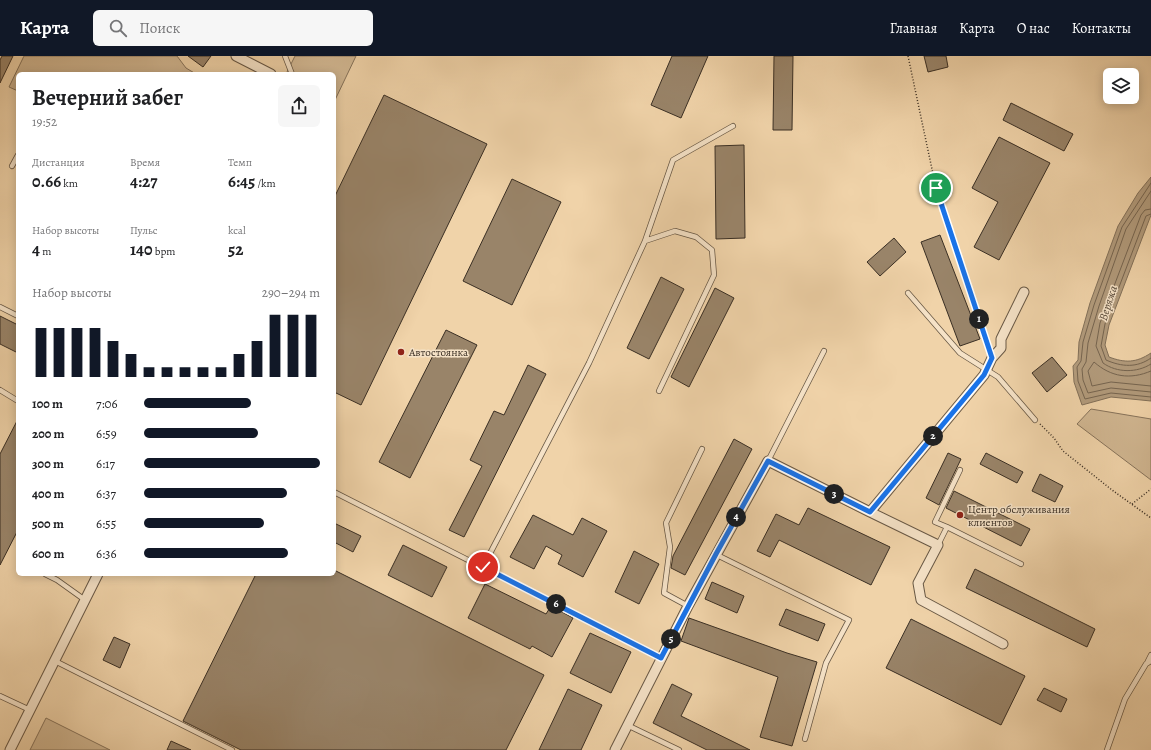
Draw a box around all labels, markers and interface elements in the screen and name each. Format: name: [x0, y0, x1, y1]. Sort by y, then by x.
search box: [93, 10, 373, 46]
text: Карта: [20, 15, 69, 41]
icon: search: [107, 17, 129, 39]
text: Поиск: [139, 18, 180, 38]
text: Главная: [890, 19, 937, 38]
text: Карта: [959, 19, 995, 38]
text: О нас: [1017, 19, 1050, 38]
text: Контакты: [1072, 19, 1131, 38]
map controls: [1103, 68, 1139, 104]
button: layers: [1103, 68, 1139, 104]
text: Вечерний забег: [32, 83, 183, 113]
button: share: [278, 85, 320, 127]
text: 19:52: [32, 113, 57, 130]
text: Дистанция: [32, 155, 84, 170]
text: Время: [130, 155, 160, 170]
text: Темп: [228, 155, 252, 170]
text: 0.66: [32, 170, 61, 193]
text: 4:27: [130, 170, 158, 193]
text: 6:45: [228, 170, 255, 193]
pin: [919, 171, 953, 205]
text: km: [61, 176, 78, 191]
text: /km: [255, 176, 276, 191]
icon: arrive: [925, 177, 947, 199]
text: Набор высоты: [32, 223, 99, 238]
text: Пульс: [130, 223, 158, 238]
text: kcal: [228, 223, 246, 238]
text: 4: [32, 238, 40, 261]
text: 140: [130, 238, 153, 261]
text: 52: [228, 238, 243, 261]
text: m: [40, 244, 51, 259]
text: bpm: [153, 244, 175, 259]
water label: Веряжа: [1095, 283, 1121, 323]
text: Набор высоты: [32, 284, 112, 301]
text: 290–294 m: [262, 284, 320, 301]
pin: 1: [969, 309, 989, 329]
text: 1: [977, 311, 981, 326]
place label: Автостоянка: [408, 345, 469, 360]
marker: Автостоянка: [396, 347, 406, 357]
text: 100 m: [32, 395, 63, 412]
text: 7:06: [96, 395, 118, 412]
text: 200 m: [32, 425, 65, 442]
text: 6:59: [96, 425, 117, 442]
pin: 2: [923, 426, 943, 446]
text: 2: [930, 428, 936, 443]
text: 300 m: [32, 455, 64, 472]
text: 6:17: [96, 455, 115, 472]
pin: 3: [824, 484, 844, 504]
text: 400 m: [32, 485, 64, 502]
text: 6:37: [96, 485, 116, 502]
text: 3: [832, 486, 836, 501]
place label: Центр обслуживания клиентов: [968, 502, 1070, 530]
pin: 4: [726, 507, 746, 527]
text: 4: [733, 509, 739, 524]
marker: Центр обслуживания клиентов: [955, 510, 965, 520]
text: 500 m: [32, 515, 64, 532]
text: 6:55: [96, 515, 116, 532]
text: 600 m: [32, 545, 64, 562]
text: 6:36: [96, 545, 117, 562]
pin: [466, 550, 500, 584]
icon: check: [472, 556, 494, 578]
pin: 6: [546, 594, 566, 614]
text: 6: [553, 596, 559, 611]
pin: 5: [661, 629, 681, 649]
text: 5: [669, 631, 673, 646]

